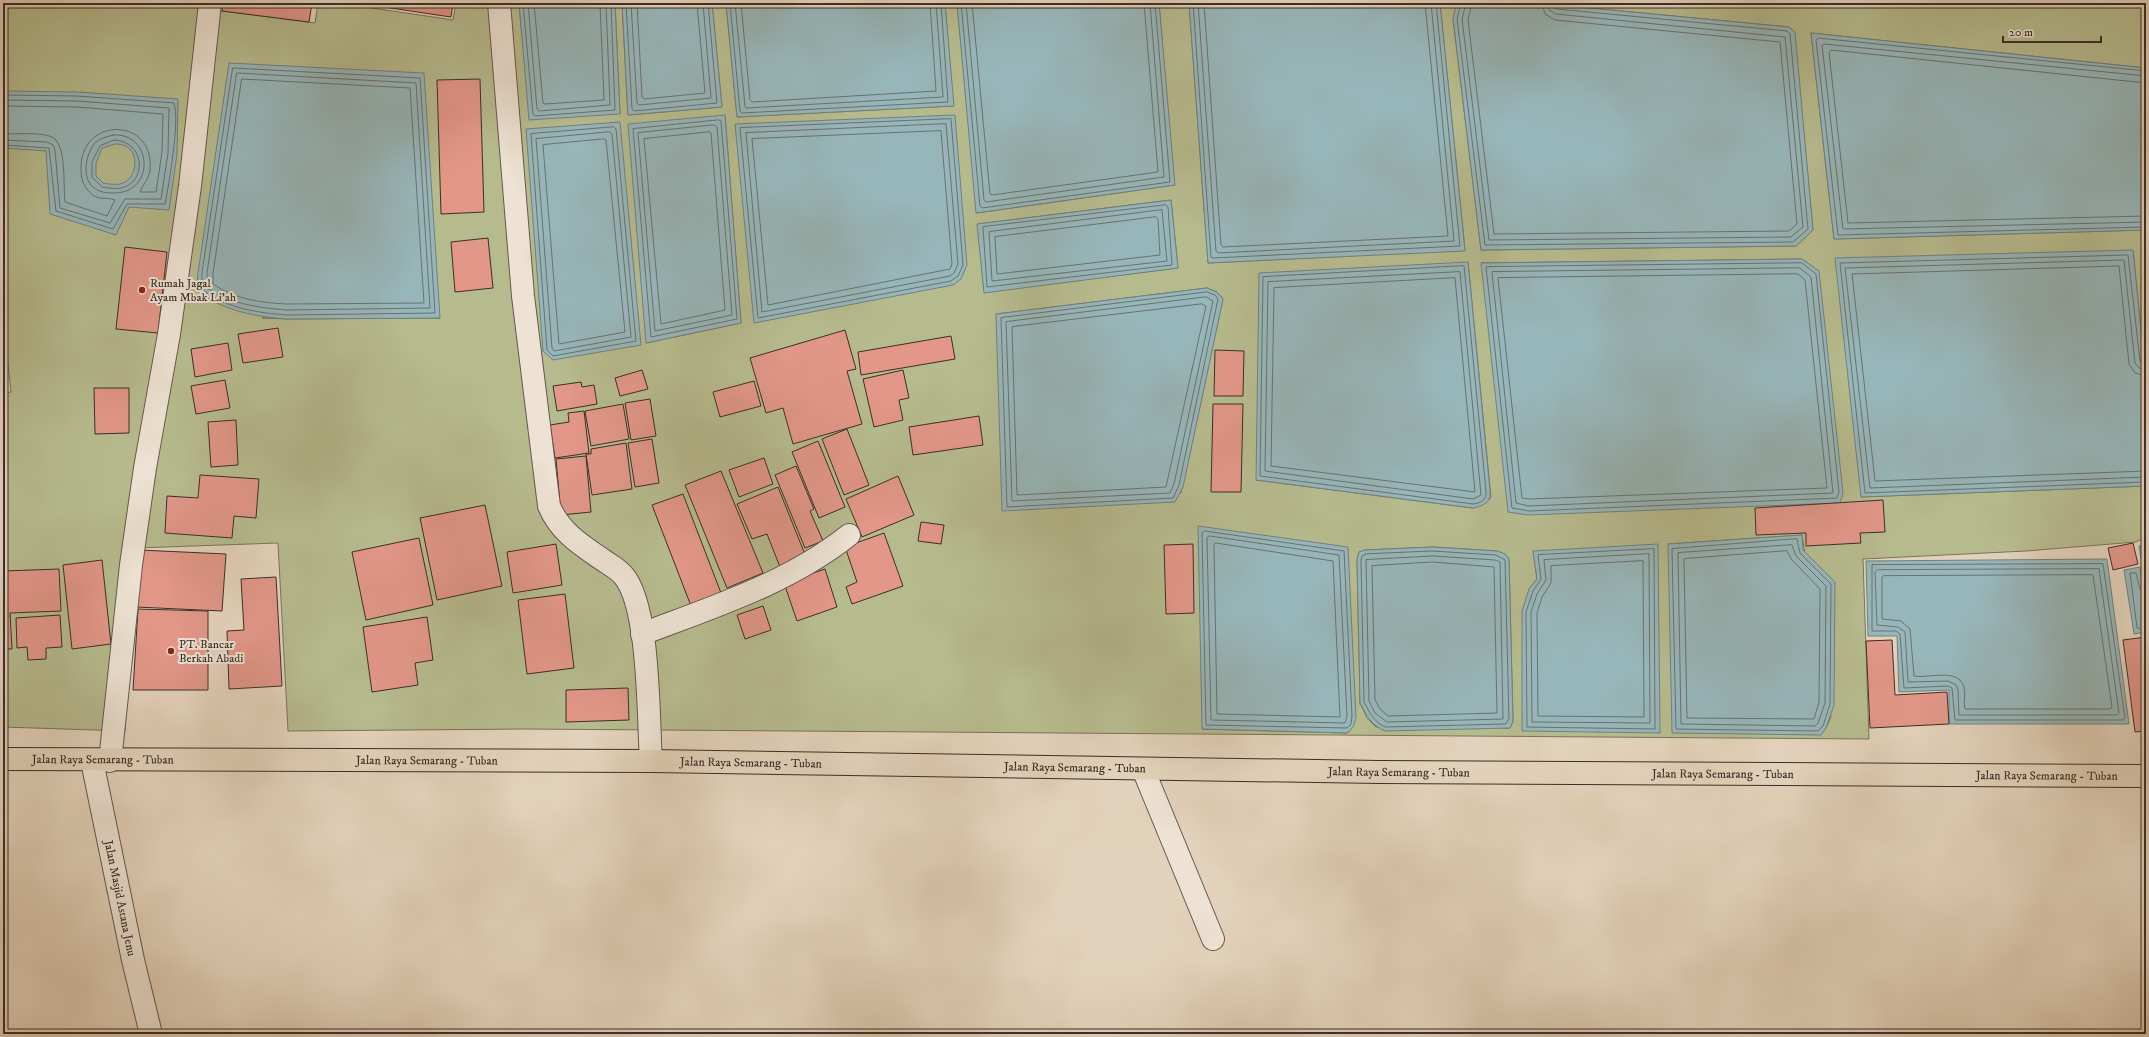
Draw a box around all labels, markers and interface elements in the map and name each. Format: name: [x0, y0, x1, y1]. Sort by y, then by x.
scale bar: [2003, 18, 2101, 44]
text: 20 m: [2009, 25, 2033, 40]
place label: Rumah Jagal Ayam Mbak Li'ah: [150, 276, 237, 305]
marker: Rumah Jagal Ayam Mbak Li'ah: [137, 285, 147, 295]
place label: PT. Bancar Berkah Abadi: [179, 637, 243, 666]
marker: PT. Bancar Berkah Abadi: [166, 646, 176, 656]
street label: Jalan Raya Semarang - Tuban: [31, 752, 175, 768]
street label: Jalan Raya Semarang - Tuban: [355, 753, 499, 769]
street label: Jalan Raya Semarang - Tuban: [679, 754, 823, 772]
street label: Jalan Raya Semarang - Tuban: [1003, 759, 1147, 776]
street label: Jalan Raya Semarang - Tuban: [1327, 764, 1471, 780]
street label: Jalan Raya Semarang - Tuban: [1651, 766, 1795, 782]
street label: Jalan Raya Semarang - Tuban: [1975, 768, 2119, 784]
street label: Jalan Masjid Astana Jenu: [100, 838, 139, 958]

